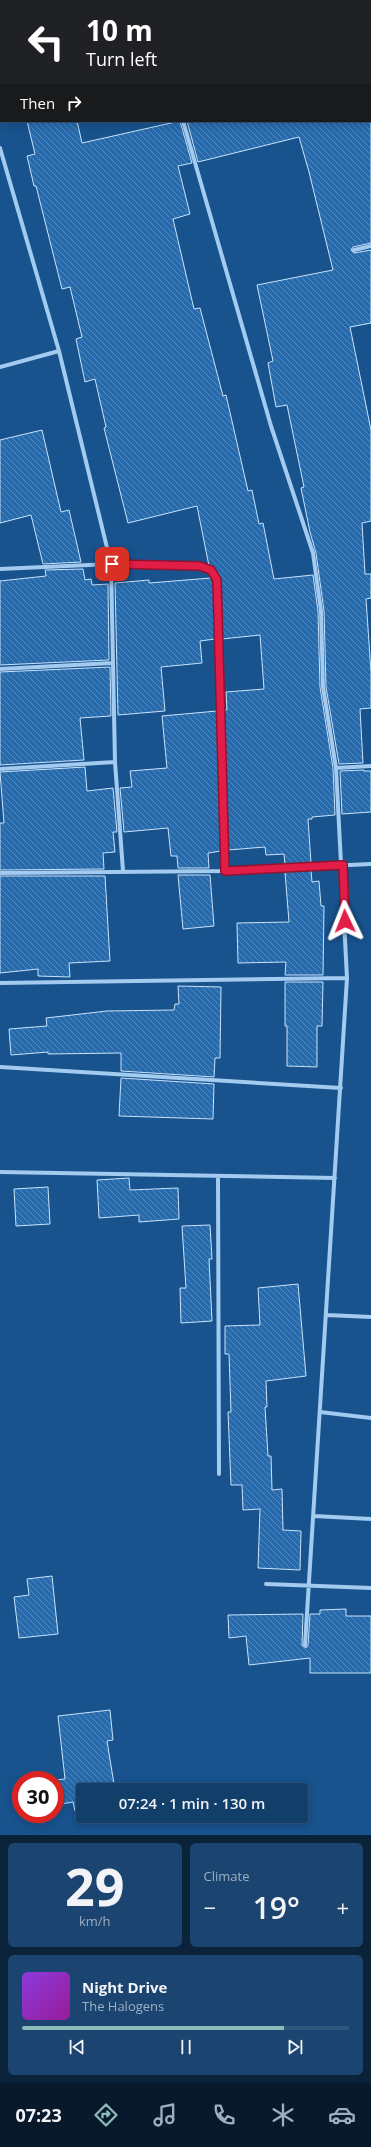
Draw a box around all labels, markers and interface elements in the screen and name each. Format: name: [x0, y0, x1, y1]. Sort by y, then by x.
text: 10 m: [86, 11, 153, 49]
icon: left: [20, 16, 72, 68]
text: Turn left: [86, 47, 157, 71]
icon: right: [63, 92, 85, 114]
text: Then: [20, 93, 55, 113]
pin: [95, 547, 129, 581]
icon: arrive: [101, 553, 123, 575]
position arrow: [324, 900, 366, 942]
speed limit sign: 30: [12, 1771, 64, 1823]
text: 07:24 · 1 min · 130 m: [119, 1793, 265, 1813]
text: 29: [65, 1850, 124, 1921]
text: Climate: [204, 1867, 249, 1885]
text: 19°: [253, 1887, 300, 1928]
text: −: [204, 1892, 216, 1922]
text: +: [336, 1892, 349, 1922]
text: km/h: [79, 1912, 111, 1930]
text: Night Drive: [82, 1977, 167, 1997]
text: The Halogens: [82, 1997, 164, 2015]
icon: previous: [66, 2036, 88, 2058]
icon: pause: [175, 2036, 197, 2058]
icon: next: [284, 2036, 306, 2058]
icon: directions: [92, 2101, 120, 2129]
icon: music: [151, 2101, 179, 2129]
icon: phone: [210, 2101, 238, 2129]
icon: climate: [269, 2101, 297, 2129]
icon: car: [328, 2101, 356, 2129]
text: 07:23: [15, 2103, 62, 2127]

